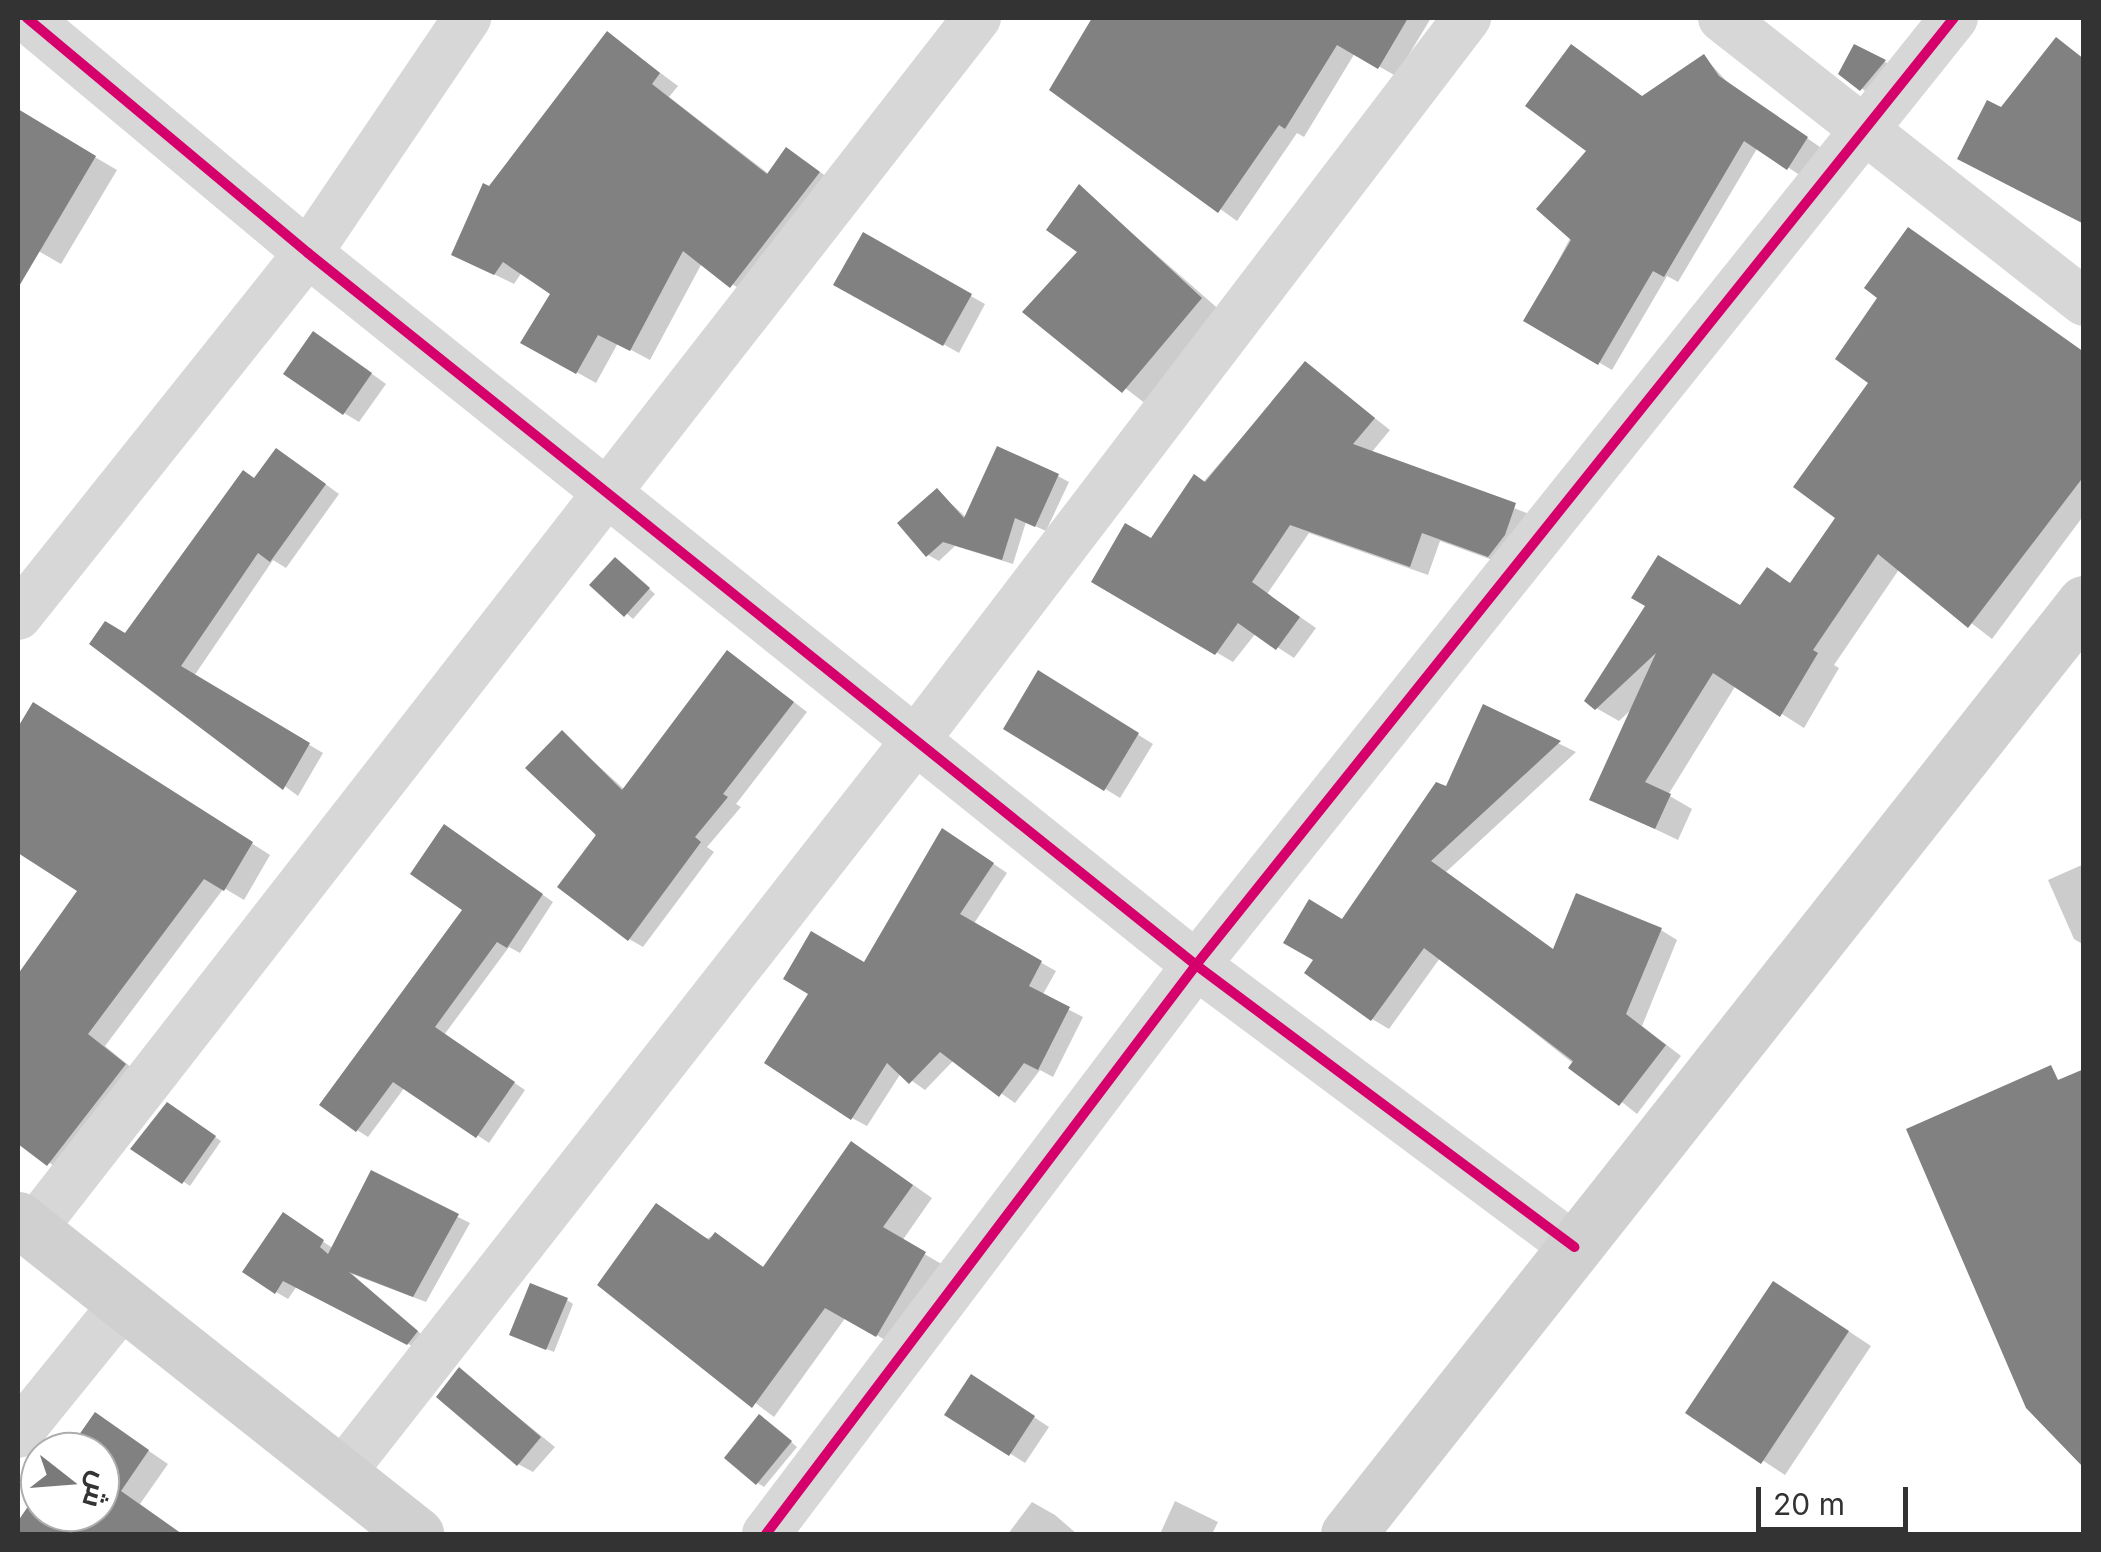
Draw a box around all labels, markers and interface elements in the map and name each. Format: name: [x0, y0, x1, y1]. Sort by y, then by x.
north arrow: [20, 1432, 120, 1532]
scale bar: [1761, 1467, 1914, 1529]
text: ش: [75, 1468, 118, 1512]
text: 20 m: [1773, 1486, 1845, 1522]

